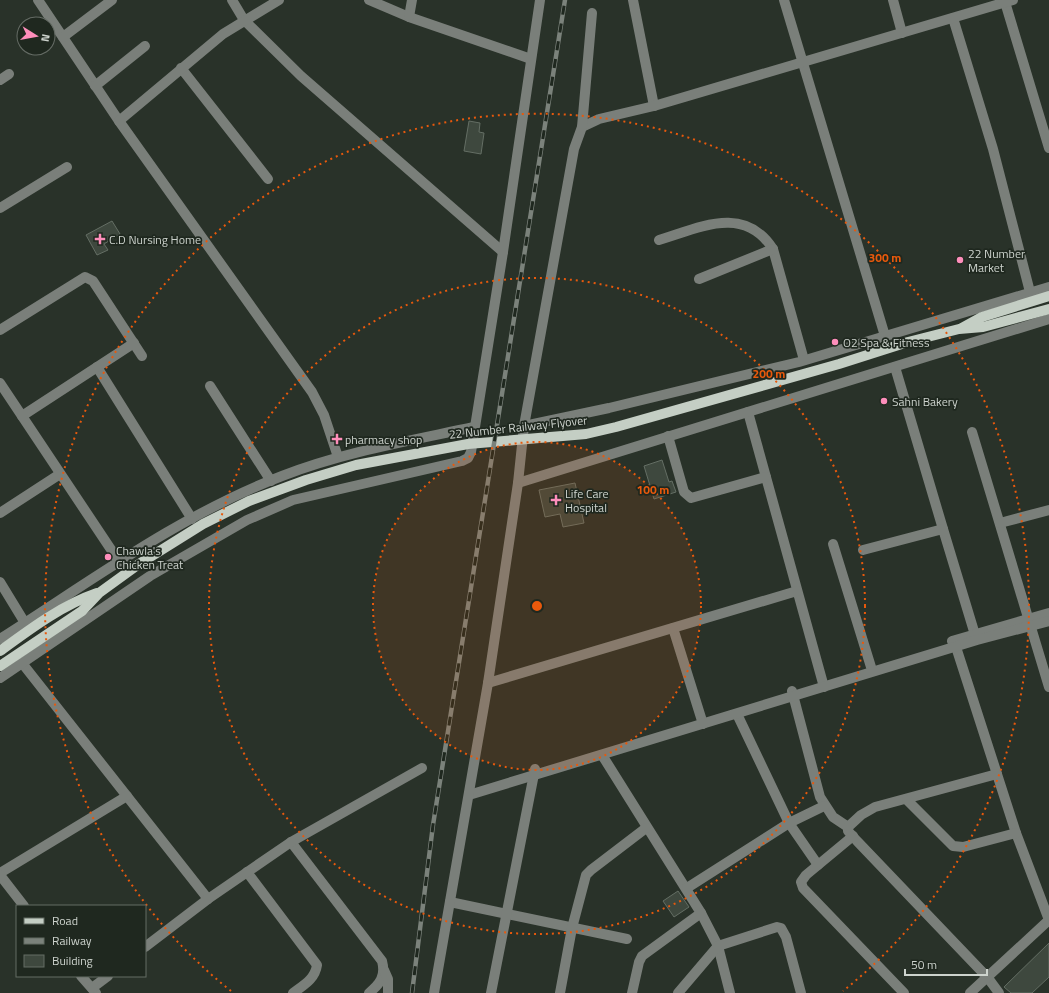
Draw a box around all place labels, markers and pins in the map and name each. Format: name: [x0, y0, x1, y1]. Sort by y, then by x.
place label: C.D Nursing Home: [109, 230, 201, 249]
marker: C.D Nursing Home: [94, 233, 106, 245]
place label: 22 Number Market: [968, 244, 1025, 277]
marker: 22 Number Market: [955, 255, 965, 265]
place label: O2 Spa & Fitness: [843, 333, 930, 352]
marker: O2 Spa & Fitness: [830, 337, 840, 347]
place label: Sahni Bakery: [892, 392, 958, 411]
marker: Sahni Bakery: [879, 396, 889, 406]
place label: pharmacy shop: [345, 430, 422, 449]
marker: pharmacy shop: [332, 434, 342, 444]
place label: Life Care Hospital: [565, 484, 609, 517]
marker: Life Care Hospital: [550, 494, 562, 506]
place label: Chawla's Chicken Treat: [116, 541, 184, 574]
marker: Chawla's Chicken Treat: [103, 552, 113, 562]
centre of rings: [530, 599, 544, 613]

